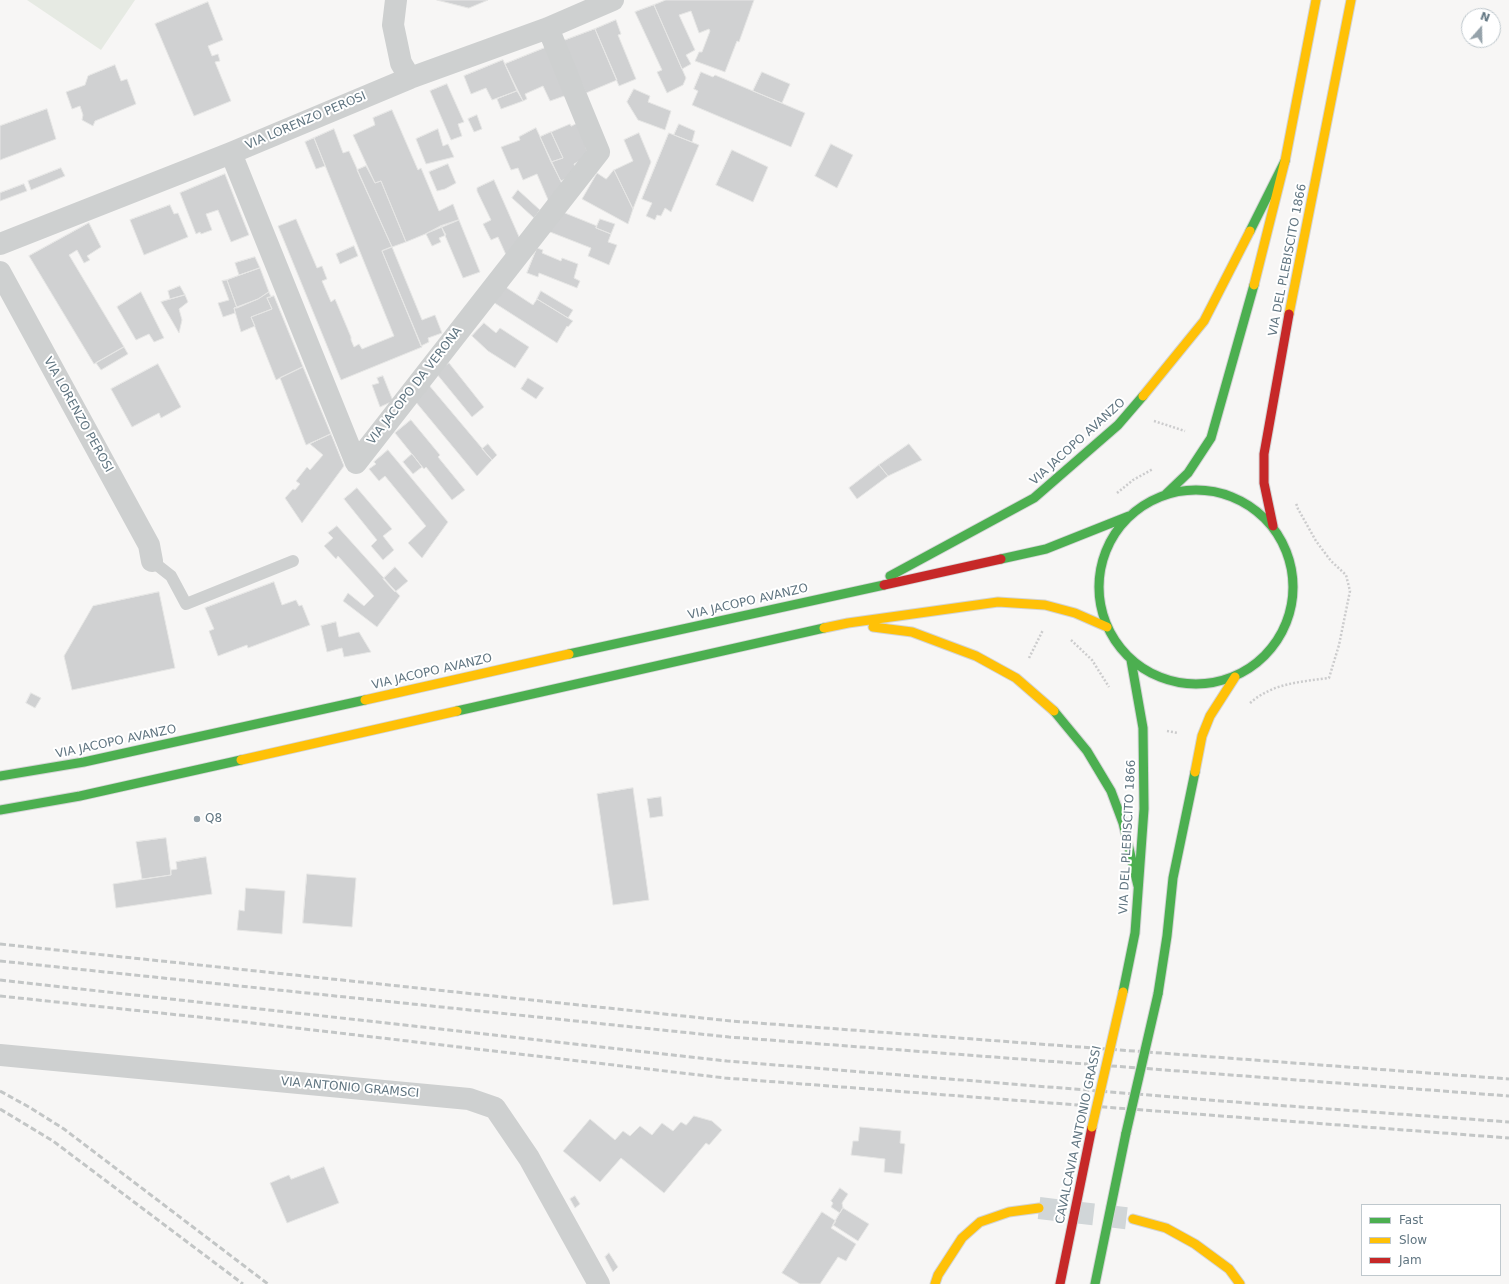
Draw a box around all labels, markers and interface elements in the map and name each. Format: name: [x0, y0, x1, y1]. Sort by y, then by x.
north arrow: [1461, 8, 1501, 48]
text: N: [1478, 10, 1491, 25]
street label: VIA LORENZO PEROSI: [244, 89, 368, 153]
street label: VIA DEL PLEBISCITO 1866: [1266, 183, 1310, 337]
street label: VIA JACOPO DA VERONA: [365, 324, 465, 448]
street label: VIA LORENZO PEROSI: [40, 355, 116, 475]
street label: VIA JACOPO AVANZO: [1027, 395, 1129, 489]
street label: VIA JACOPO AVANZO: [686, 581, 810, 623]
street label: VIA JACOPO AVANZO: [370, 651, 494, 693]
street label: VIA JACOPO AVANZO: [54, 722, 178, 762]
street label: VIA DEL PLEBISCITO 1866: [1117, 759, 1139, 915]
place label: Q8: [205, 812, 222, 826]
marker: Q8: [192, 814, 202, 824]
street label: CAVALCAVIA ANTONIO GRASSI: [1053, 1045, 1105, 1225]
street label: VIA ANTONIO GRAMSCI: [280, 1075, 420, 1101]
legend: [1361, 1204, 1501, 1276]
text: Fast: [1399, 1213, 1423, 1227]
text: Slow: [1399, 1233, 1427, 1247]
text: Jam: [1399, 1253, 1422, 1267]

